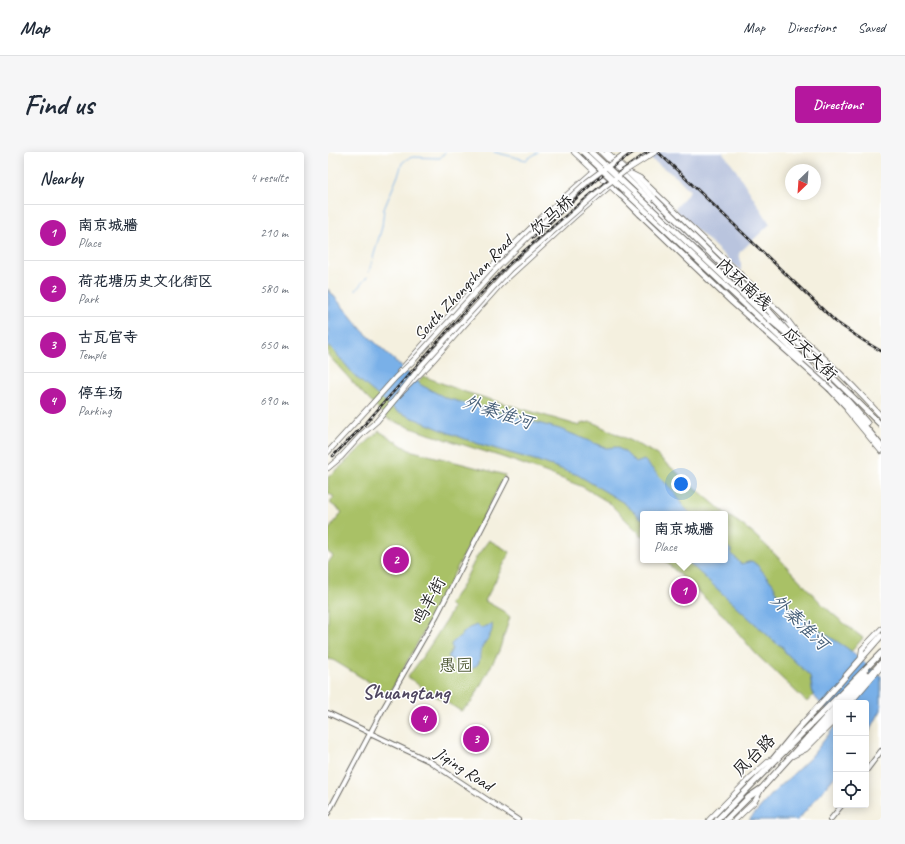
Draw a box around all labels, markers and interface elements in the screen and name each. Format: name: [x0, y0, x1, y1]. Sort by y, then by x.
text: Map: [20, 16, 50, 40]
text: Map: [744, 19, 765, 36]
text: Directions: [787, 19, 836, 36]
text: Saved: [858, 19, 885, 36]
button: Directions: [795, 86, 881, 123]
text: Find us: [24, 87, 94, 122]
north arrow: [785, 164, 821, 200]
text: Nearby: [40, 168, 83, 189]
text: 4 results: [250, 170, 288, 186]
street label: 饮马桥: [526, 190, 578, 240]
text: 南京城牆: [78, 216, 138, 235]
text: 1: [50, 225, 56, 241]
text: 210 m: [260, 225, 288, 241]
street label: South Zhongshan Road: [409, 230, 519, 345]
text: Place: [78, 235, 101, 251]
street label: 内环南线: [712, 253, 776, 315]
text: 荷花塘历史文化街区: [78, 272, 213, 291]
text: 2: [50, 281, 56, 297]
text: 580 m: [260, 281, 288, 297]
text: Park: [78, 291, 99, 307]
street label: 应天大街: [778, 323, 842, 385]
text: 古瓦官寺: [78, 328, 138, 347]
text: 3: [50, 337, 56, 353]
text: 650 m: [260, 337, 288, 353]
text: Temple: [78, 347, 106, 363]
text: 停车场: [78, 384, 123, 403]
water label: 外秦淮河: [460, 390, 538, 435]
text: 4: [50, 393, 56, 409]
text: 690 m: [260, 393, 288, 409]
text: Parking: [78, 403, 112, 419]
your location: [671, 474, 691, 494]
popup: [640, 511, 728, 563]
text: 南京城牆: [654, 520, 714, 539]
text: Place: [654, 539, 677, 555]
pin: 2: [383, 545, 409, 575]
street label: 鸣羊街: [408, 574, 450, 628]
pin: 1: [671, 576, 697, 606]
water label: 外秦淮河: [766, 589, 836, 657]
park label: 愚园: [439, 655, 473, 676]
district label: Shuangtang: [362, 679, 452, 705]
map controls: [833, 700, 869, 808]
button: +: [833, 700, 869, 736]
pin: 4: [411, 704, 437, 734]
pin: 3: [463, 724, 489, 754]
street label: 凤台路: [729, 730, 779, 780]
button: −: [833, 736, 869, 772]
street label: Jiqing Road: [430, 742, 499, 797]
button: locate: [833, 772, 869, 808]

